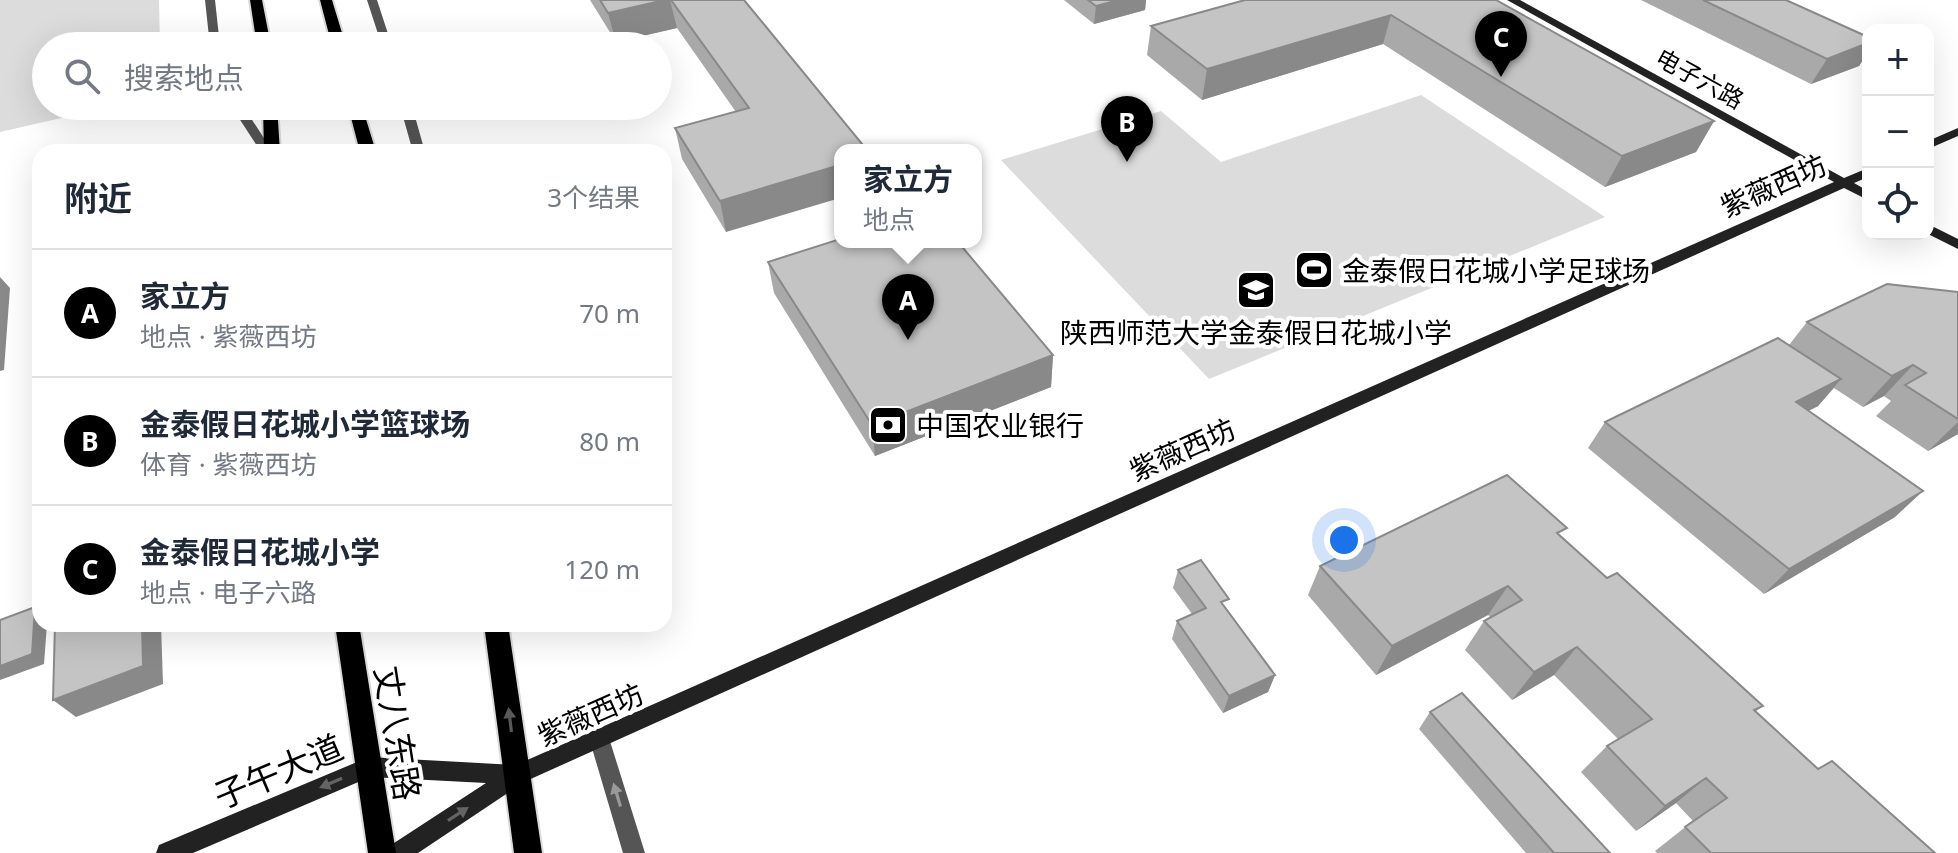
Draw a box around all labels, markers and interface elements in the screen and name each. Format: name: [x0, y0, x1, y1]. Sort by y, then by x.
pin: C: [1475, 11, 1527, 77]
map controls: [1862, 24, 1934, 240]
button: +: [1862, 24, 1934, 96]
search box: [32, 32, 672, 120]
street label: 电子六路: [1650, 40, 1750, 116]
icon: search: [60, 54, 104, 98]
text: 搜索地点: [124, 57, 244, 98]
pin: B: [1101, 96, 1153, 162]
button: −: [1862, 96, 1934, 168]
popup: [834, 144, 982, 248]
street label: 紫薇西坊: [1714, 145, 1832, 225]
text: 家立方: [863, 158, 953, 199]
button: locate: [1862, 168, 1934, 240]
text: 附近: [64, 175, 132, 221]
text: 3个结果: [547, 179, 640, 215]
text: 地点: [863, 201, 915, 237]
sports icon: 金泰假日花城小学足球场: [1293, 249, 1335, 291]
place label: 金泰假日花城小学足球场: [1342, 251, 1650, 289]
school or university icon: 陕西师范大学金泰假日花城小学: [1235, 269, 1277, 311]
pin: A: [882, 274, 934, 340]
text: 家立方: [140, 275, 230, 316]
text: A: [81, 295, 99, 331]
text: 70 m: [579, 295, 640, 331]
place label: 陕西师范大学金泰假日花城小学: [1060, 313, 1452, 351]
text: 地点 · 紫薇西坊: [140, 318, 317, 354]
text: 金泰假日花城小学篮球场: [140, 403, 470, 444]
bank icon: 中国农业银行: [867, 404, 909, 446]
place label: 中国农业银行: [916, 406, 1084, 444]
street label: 紫薇西坊: [1123, 409, 1241, 489]
text: B: [81, 423, 99, 459]
text: 80 m: [579, 423, 640, 459]
text: 体育 · 紫薇西坊: [140, 446, 317, 482]
your location: [1324, 520, 1364, 560]
text: 金泰假日花城小学: [140, 531, 380, 572]
text: C: [82, 551, 98, 587]
text: 120 m: [564, 551, 640, 587]
text: 地点 · 电子六路: [140, 574, 317, 610]
street label: 丈八东路: [365, 662, 431, 804]
street label: 紫薇西坊: [531, 674, 649, 754]
one-way arrow: [503, 707, 516, 732]
street label: 子午大道: [206, 723, 350, 819]
one-way arrow: [319, 777, 342, 790]
one-way arrow: [610, 783, 623, 807]
one-way arrow: [447, 807, 468, 822]

